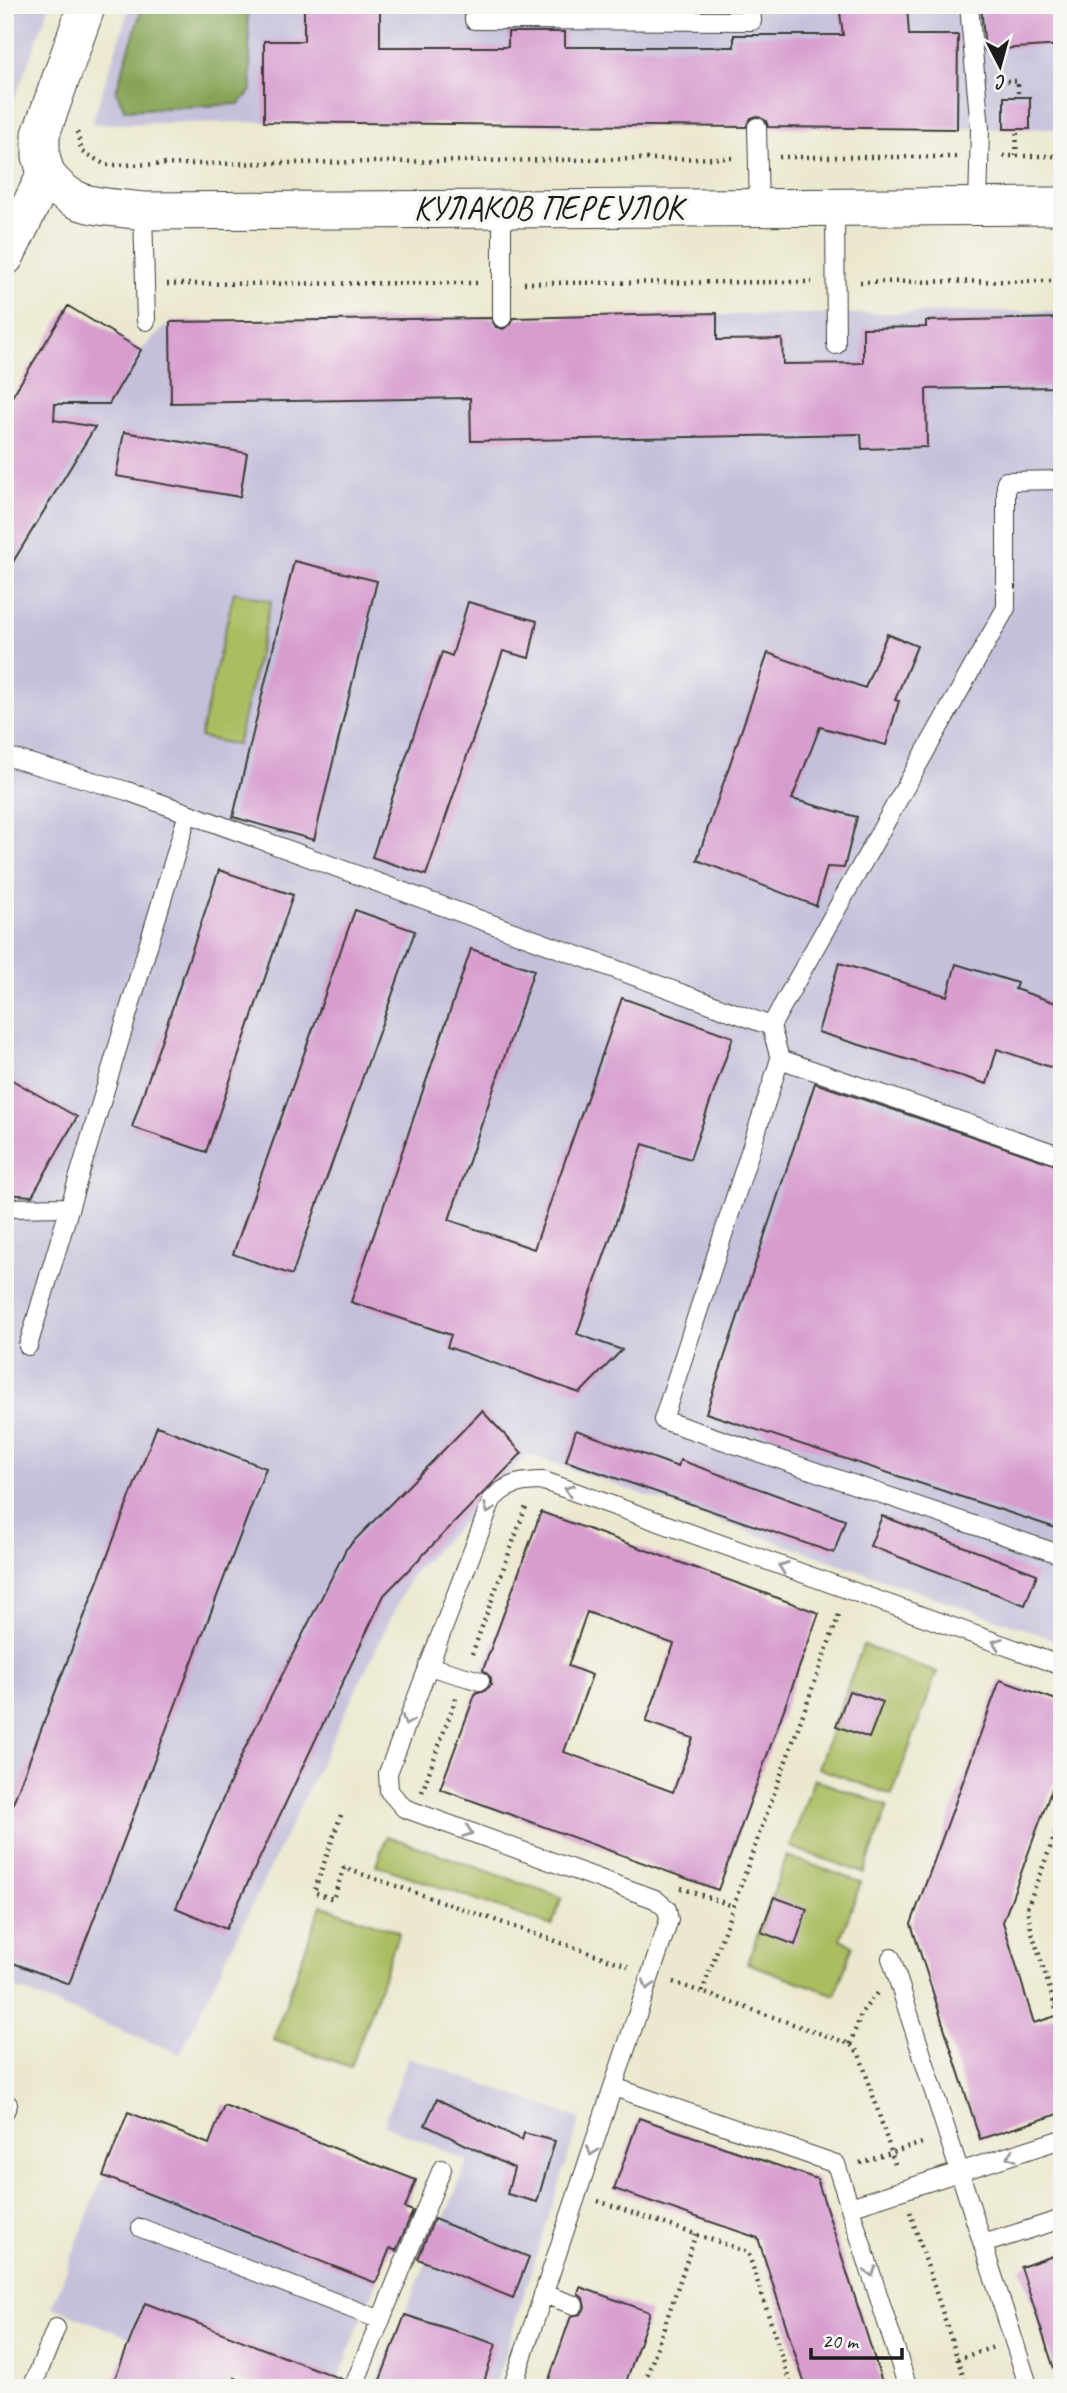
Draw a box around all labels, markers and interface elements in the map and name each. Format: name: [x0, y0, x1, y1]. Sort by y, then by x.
north arrow: [965, 32, 1036, 102]
text: С: [993, 69, 1008, 95]
street label: КУЛАКОВ ПЕРЕУЛОК: [414, 187, 688, 229]
one-way arrow: [563, 1484, 575, 1498]
one-way arrow: [483, 1502, 497, 1514]
one-way arrow: [778, 1561, 790, 1575]
one-way arrow: [992, 1637, 1004, 1651]
one-way arrow: [402, 1715, 416, 1727]
one-way arrow: [462, 1823, 474, 1837]
one-way arrow: [642, 1979, 657, 1991]
one-way arrow: [586, 2145, 600, 2157]
one-way arrow: [1005, 2147, 1017, 2162]
one-way arrow: [863, 2266, 877, 2278]
scale bar: [811, 2316, 902, 2360]
text: 20 m: [822, 2328, 860, 2354]

